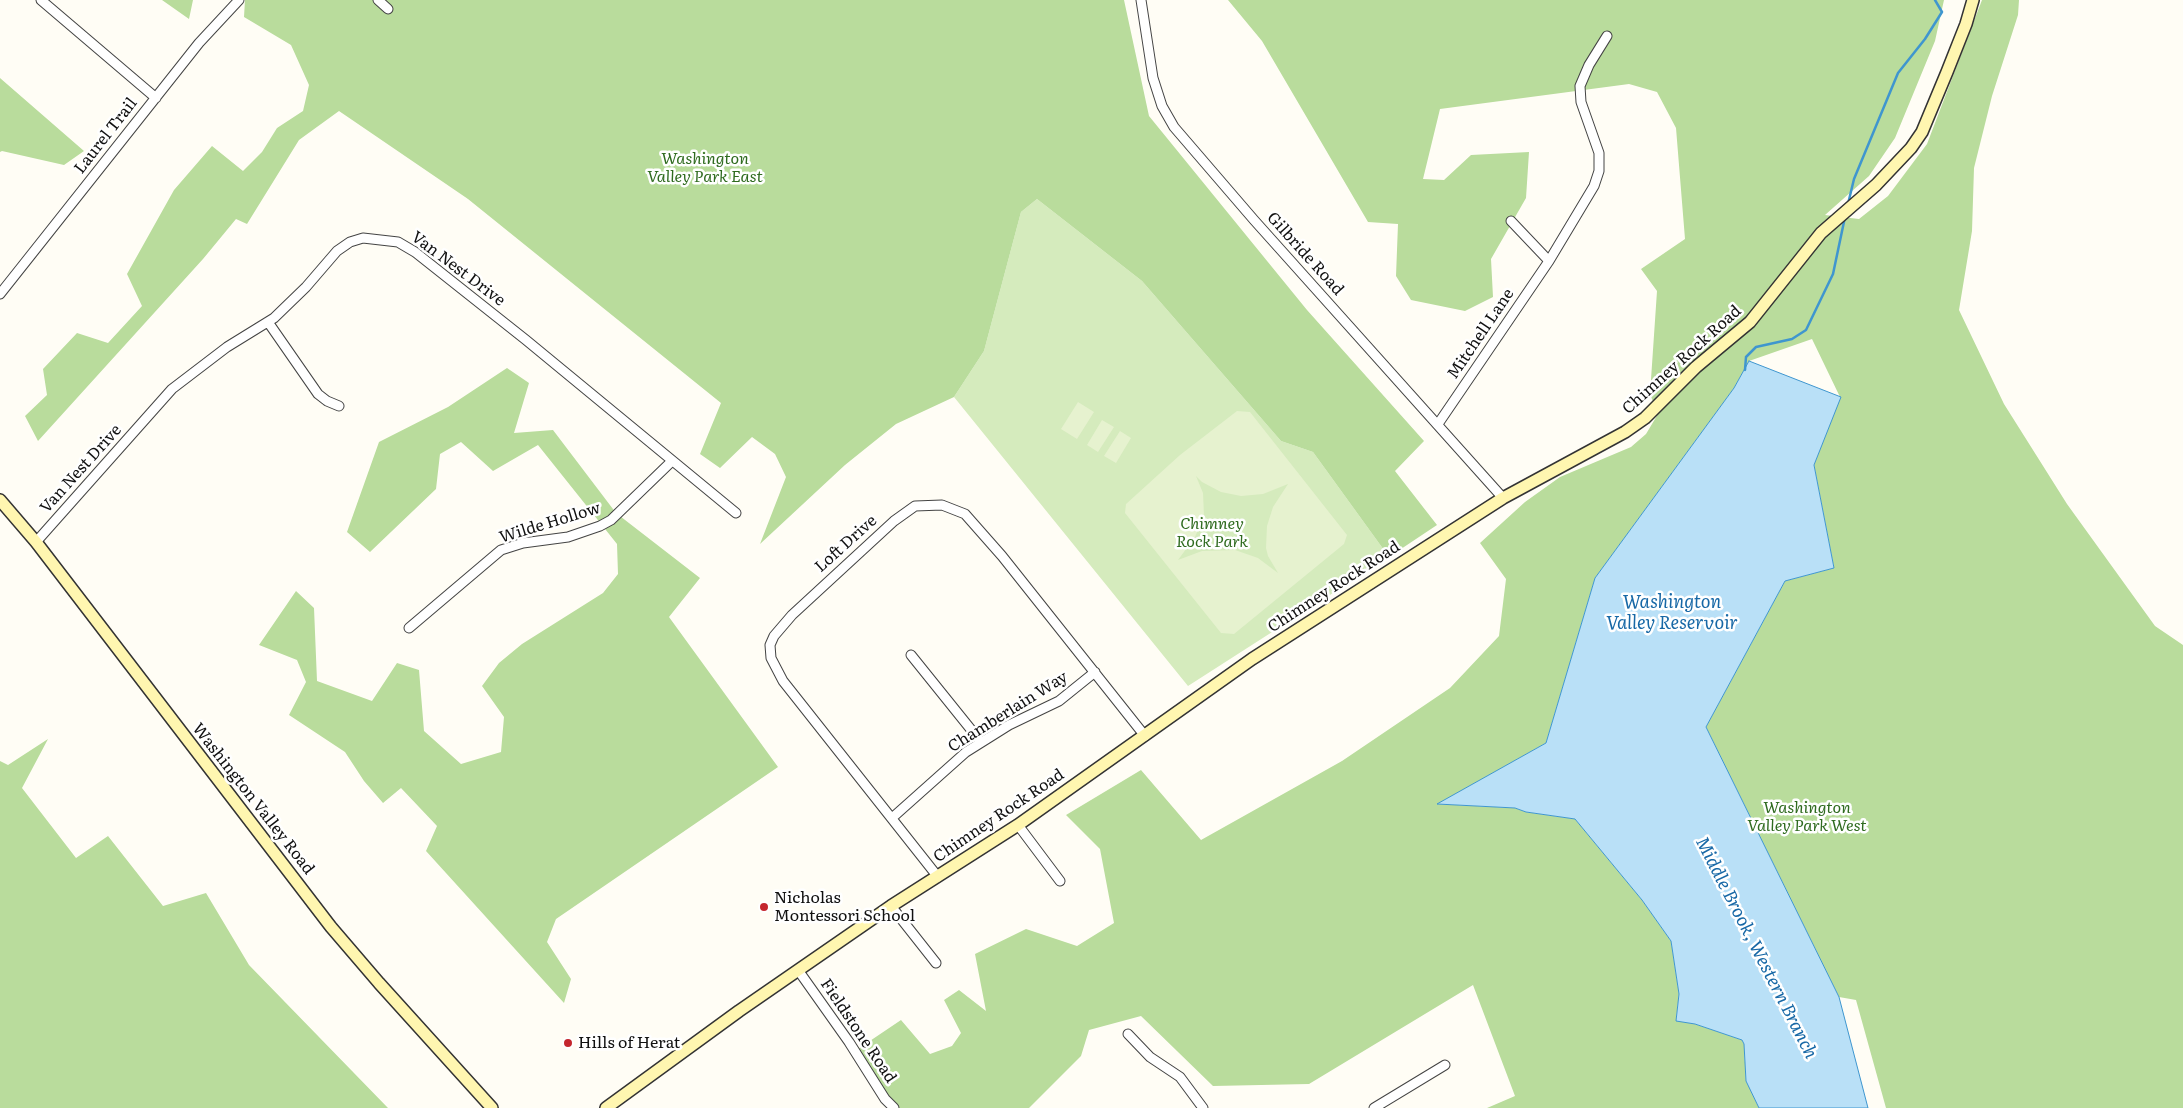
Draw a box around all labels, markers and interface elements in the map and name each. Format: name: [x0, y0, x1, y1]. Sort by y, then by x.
street label: Laurel Trail: [70, 94, 142, 178]
park label: Washington Valley Park East: [647, 149, 763, 187]
street label: Gilbride Road: [1263, 209, 1347, 299]
street label: Van Nest Drive: [407, 228, 509, 310]
street label: Mitchell Lane: [1444, 285, 1518, 383]
street label: Chimney Rock Road: [1619, 302, 1745, 418]
street label: Van Nest Drive: [36, 421, 126, 517]
street label: Wilde Hollow: [497, 499, 603, 547]
street label: Loft Drive: [811, 511, 881, 577]
park label: Chimney Rock Park: [1176, 514, 1248, 552]
street label: Chimney Rock Road: [1264, 537, 1404, 637]
water label: Washington Valley Reservoir: [1606, 592, 1738, 634]
street label: Chamberlain Way: [945, 667, 1071, 757]
street label: Washington Valley Road: [188, 719, 318, 879]
street label: Chimney Rock Road: [930, 765, 1068, 867]
park label: Washington Valley Park West: [1747, 798, 1867, 836]
water label: Middle Brook, Western Branch: [1691, 834, 1821, 1062]
place label: Nicholas Montessori School: [774, 888, 915, 926]
marker: Nicholas Montessori School: [758, 901, 770, 913]
street label: Fieldstone Road: [816, 975, 900, 1087]
place label: Hills of Herat: [578, 1033, 680, 1053]
marker: Hills of Herat: [562, 1037, 574, 1049]

